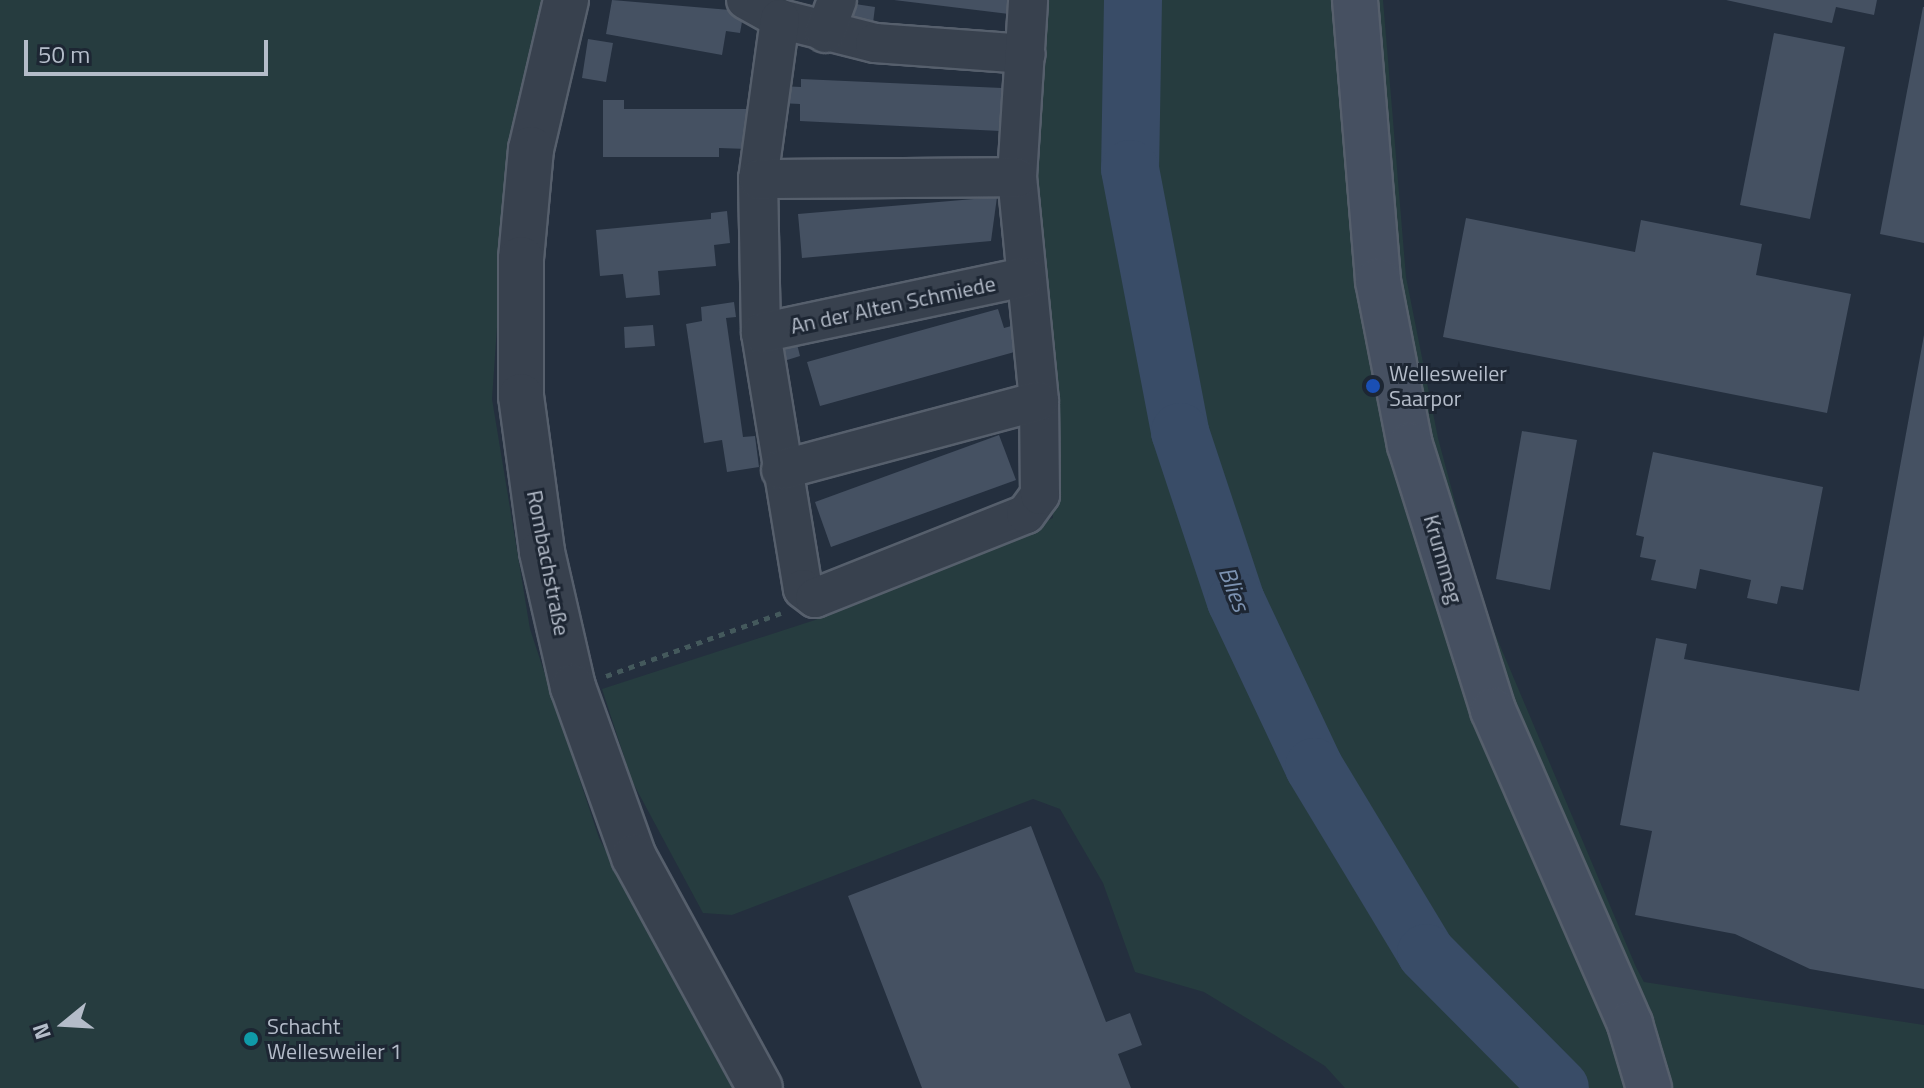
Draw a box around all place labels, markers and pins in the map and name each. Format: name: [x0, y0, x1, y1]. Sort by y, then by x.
place label: Wellesweiler Saarpor: [1389, 360, 1507, 412]
marker: Wellesweiler Saarpor: [1364, 377, 1382, 395]
place label: Schacht Wellesweiler 1: [267, 1013, 402, 1064]
marker: Schacht Wellesweiler 1: [242, 1030, 260, 1048]

